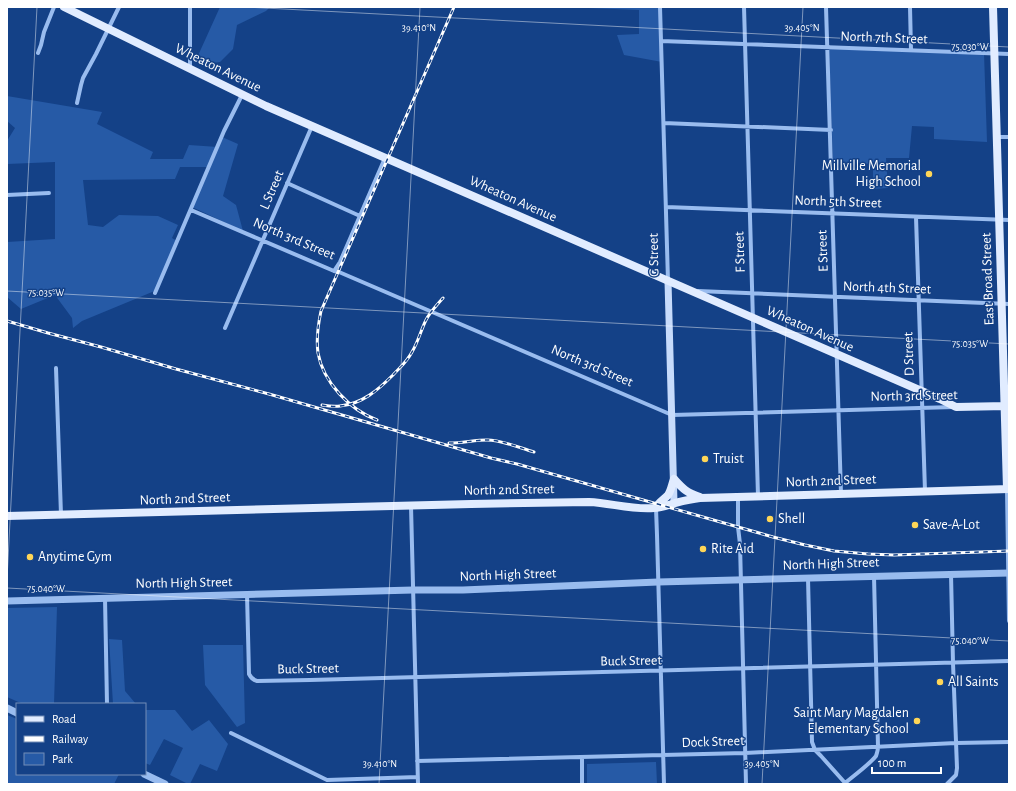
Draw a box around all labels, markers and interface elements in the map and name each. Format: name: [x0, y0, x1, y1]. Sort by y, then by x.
text: 39.410°N: [402, 23, 436, 33]
text: 39.405°N: [784, 23, 820, 33]
street label: North 7th Street: [840, 29, 928, 47]
street label: Wheaton Avenue: [173, 41, 263, 95]
text: 75.030°W: [951, 42, 989, 52]
place label: Millville Memorial High School: [822, 159, 921, 189]
street label: L Street: [258, 168, 287, 212]
marker: Millville Memorial High School: [924, 169, 934, 179]
street label: Wheaton Avenue: [467, 174, 559, 224]
street label: North 5th Street: [794, 193, 882, 211]
street label: North 3rd Street: [251, 215, 337, 263]
street label: E Street: [815, 229, 831, 272]
street label: F Street: [732, 231, 748, 273]
street label: East Broad Street: [979, 232, 997, 326]
street label: G Street: [647, 233, 661, 277]
street label: North 4th Street: [843, 279, 932, 297]
text: 75.035°W: [28, 288, 64, 298]
street label: Wheaton Avenue: [764, 304, 856, 354]
street label: D Street: [901, 331, 917, 376]
text: 75.035°W: [952, 339, 988, 349]
street label: North 3rd Street: [549, 342, 635, 390]
street label: North 3rd Street: [870, 388, 958, 404]
place label: Truist: [713, 452, 744, 466]
marker: Truist: [700, 454, 710, 464]
street label: North 2nd Street: [785, 472, 877, 490]
street label: North 2nd Street: [464, 482, 555, 498]
street label: North 2nd Street: [139, 490, 231, 508]
place label: Shell: [778, 512, 805, 526]
marker: Shell: [765, 514, 775, 524]
place label: Save-A-Lot: [923, 518, 980, 532]
marker: Save-A-Lot: [910, 520, 920, 530]
place label: Rite Aid: [711, 542, 754, 556]
marker: Rite Aid: [698, 544, 708, 554]
place label: Anytime Gym: [38, 550, 112, 564]
marker: Anytime Gym: [25, 552, 35, 562]
street label: North High Street: [782, 555, 880, 573]
street label: North High Street: [459, 566, 557, 584]
street label: North High Street: [135, 575, 233, 591]
text: 75.040°W: [27, 584, 65, 594]
text: 75.040°W: [951, 636, 989, 646]
street label: Buck Street: [600, 653, 662, 669]
street label: Buck Street: [277, 661, 339, 677]
place label: All Saints: [948, 675, 998, 689]
marker: All Saints: [935, 677, 945, 687]
legend: [16, 703, 146, 775]
place label: Saint Mary Magdalen Elementary School: [794, 706, 909, 736]
text: Road: [52, 713, 76, 725]
marker: Saint Mary Magdalen Elementary School: [912, 716, 922, 726]
text: Railway: [52, 733, 88, 746]
street label: Dock Street: [681, 734, 745, 750]
scale bar: [872, 749, 941, 775]
text: Park: [52, 753, 73, 765]
text: 100 m: [878, 757, 906, 769]
text: 39.410°N: [363, 759, 397, 769]
text: 39.405°N: [744, 759, 780, 769]

